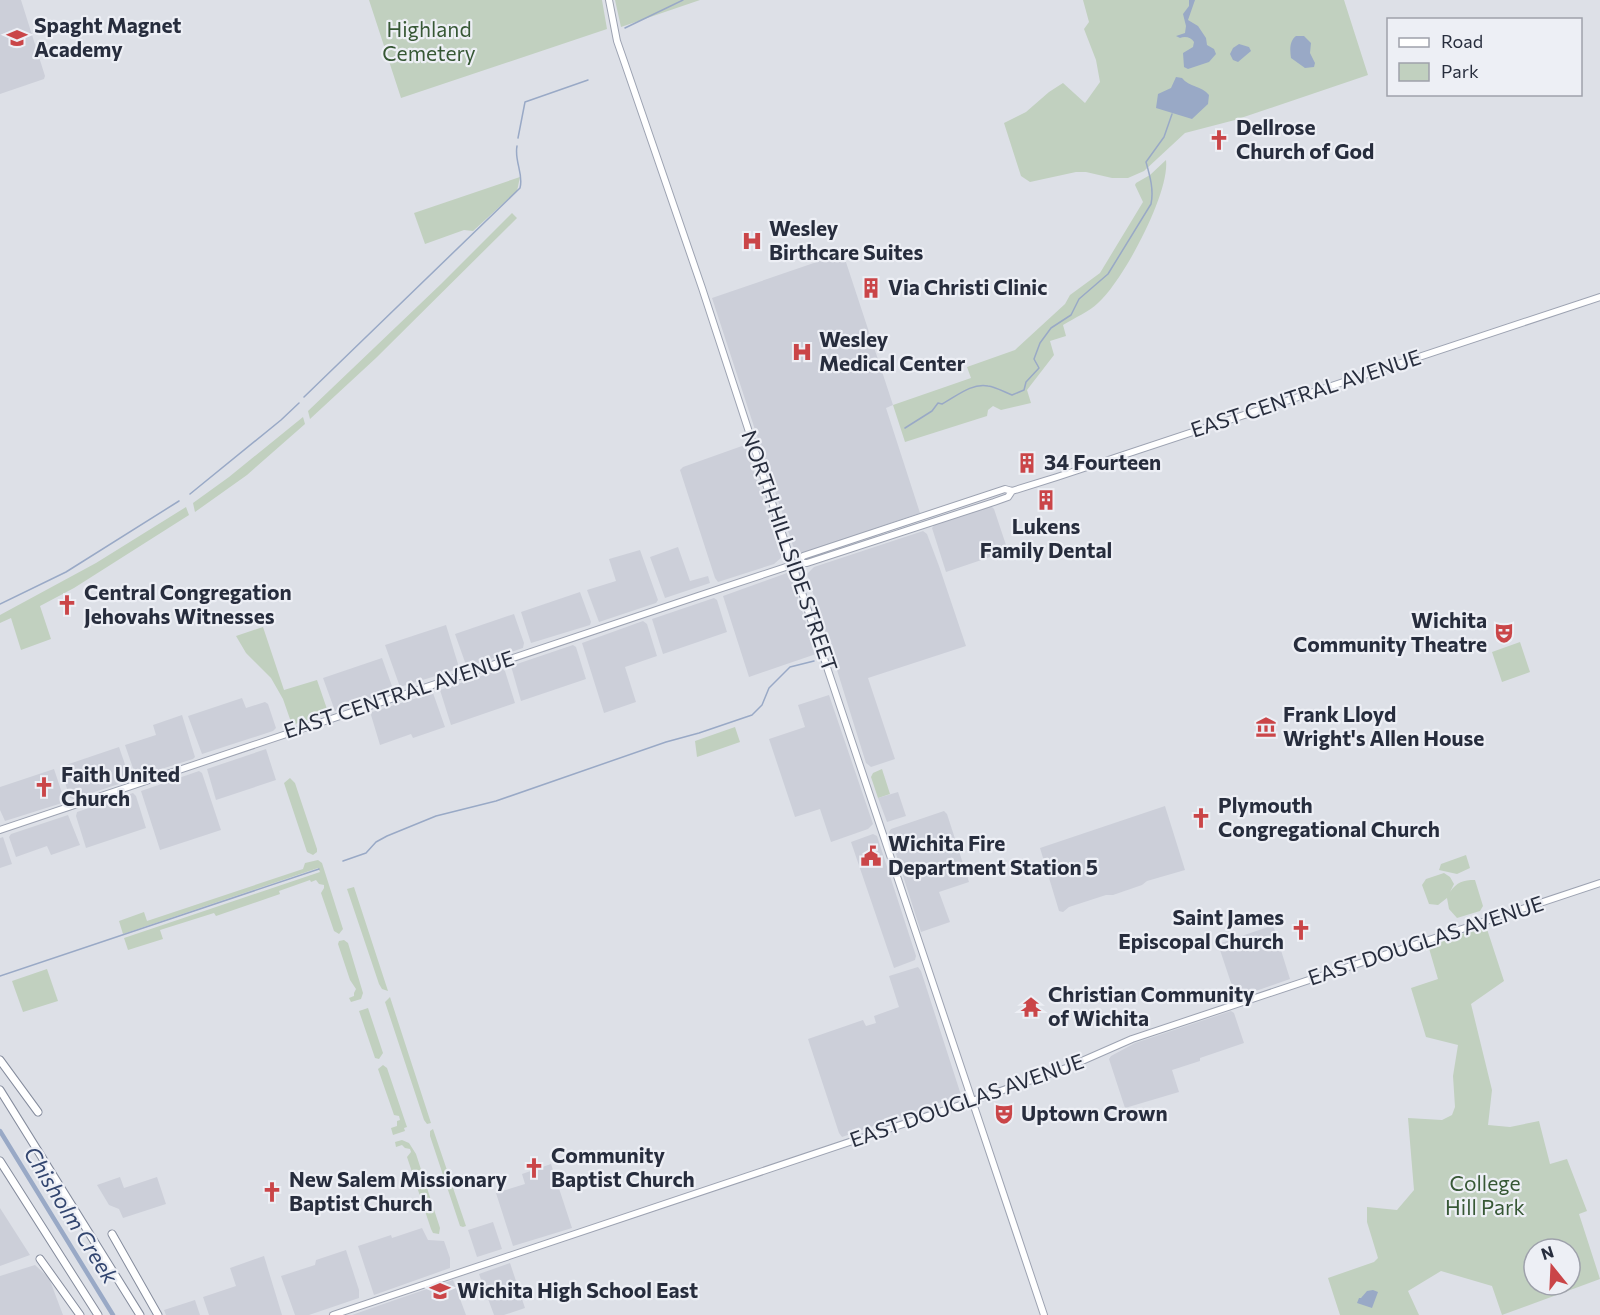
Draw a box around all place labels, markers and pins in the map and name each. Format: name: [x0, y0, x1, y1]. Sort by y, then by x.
place label: Spaght Magnet Academy: [34, 12, 181, 61]
school or university icon: Spaght Magnet Academy: [5, 26, 29, 50]
place label: Dellrose Church of God: [1236, 114, 1374, 163]
church icon: Dellrose Church of God: [1207, 128, 1231, 152]
place label: Wesley Birthcare Suites: [769, 215, 923, 264]
hospital icon: Wesley Birthcare Suites: [740, 229, 764, 253]
place label: Via Christi Clinic: [888, 274, 1047, 299]
building icon: Via Christi Clinic: [859, 276, 883, 300]
place label: Wesley Medical Center: [819, 326, 966, 375]
hospital icon: Wesley Medical Center: [790, 340, 814, 364]
place label: 34 Fourteen: [1044, 449, 1161, 474]
building icon: 34 Fourteen: [1015, 451, 1039, 475]
building icon: Lukens Family Dental: [1034, 488, 1058, 512]
place label: Lukens Family Dental: [980, 513, 1112, 562]
place label: Central Congregation Jehovahs Witnesses: [84, 579, 292, 628]
church icon: Central Congregation Jehovahs Witnesses: [55, 593, 79, 617]
place label: Wichita Community Theatre: [1293, 607, 1487, 656]
theatre icon: Wichita Community Theatre: [1492, 621, 1516, 645]
place label: Frank Lloyd Wright's Allen House: [1283, 701, 1484, 750]
museum icon: Frank Lloyd Wright's Allen House: [1254, 715, 1278, 739]
place label: Faith United Church: [61, 761, 180, 810]
church icon: Faith United Church: [32, 775, 56, 799]
place label: Plymouth Congregational Church: [1218, 792, 1440, 841]
church icon: Plymouth Congregational Church: [1189, 806, 1213, 830]
place label: Wichita Fire Department Station 5: [888, 830, 1098, 879]
public building icon: Wichita Fire Department Station 5: [859, 844, 883, 868]
place label: Saint James Episcopal Church: [1118, 904, 1284, 953]
church icon: Saint James Episcopal Church: [1289, 918, 1313, 942]
place label: Christian Community of Wichita: [1048, 981, 1255, 1030]
temple icon: Christian Community of Wichita: [1019, 995, 1043, 1019]
place label: Uptown Crown: [1021, 1100, 1168, 1125]
theatre icon: Uptown Crown: [992, 1102, 1016, 1126]
place label: Community Baptist Church: [551, 1142, 695, 1191]
church icon: Community Baptist Church: [522, 1156, 546, 1180]
place label: New Salem Missionary Baptist Church: [289, 1166, 508, 1215]
church icon: New Salem Missionary Baptist Church: [260, 1180, 284, 1204]
place label: Wichita High School East: [457, 1277, 698, 1302]
school or university icon: Wichita High School East: [428, 1279, 452, 1303]

